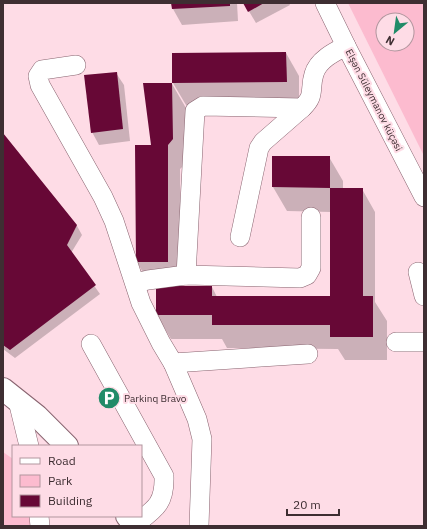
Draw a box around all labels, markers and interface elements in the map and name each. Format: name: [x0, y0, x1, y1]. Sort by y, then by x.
north arrow: [375, 12, 415, 52]
text: N: [383, 33, 397, 49]
street label: Elşən Süleymanov küçəsi: [343, 47, 405, 153]
parking icon: Parkinq Bravo: [96, 385, 122, 411]
place label: Parkinq Bravo: [124, 392, 187, 405]
legend: [12, 445, 142, 517]
text: Road: [48, 453, 76, 468]
text: Park: [48, 473, 73, 488]
scale bar: [287, 491, 339, 517]
text: Building: [48, 493, 93, 508]
text: 20 m: [293, 497, 321, 512]

